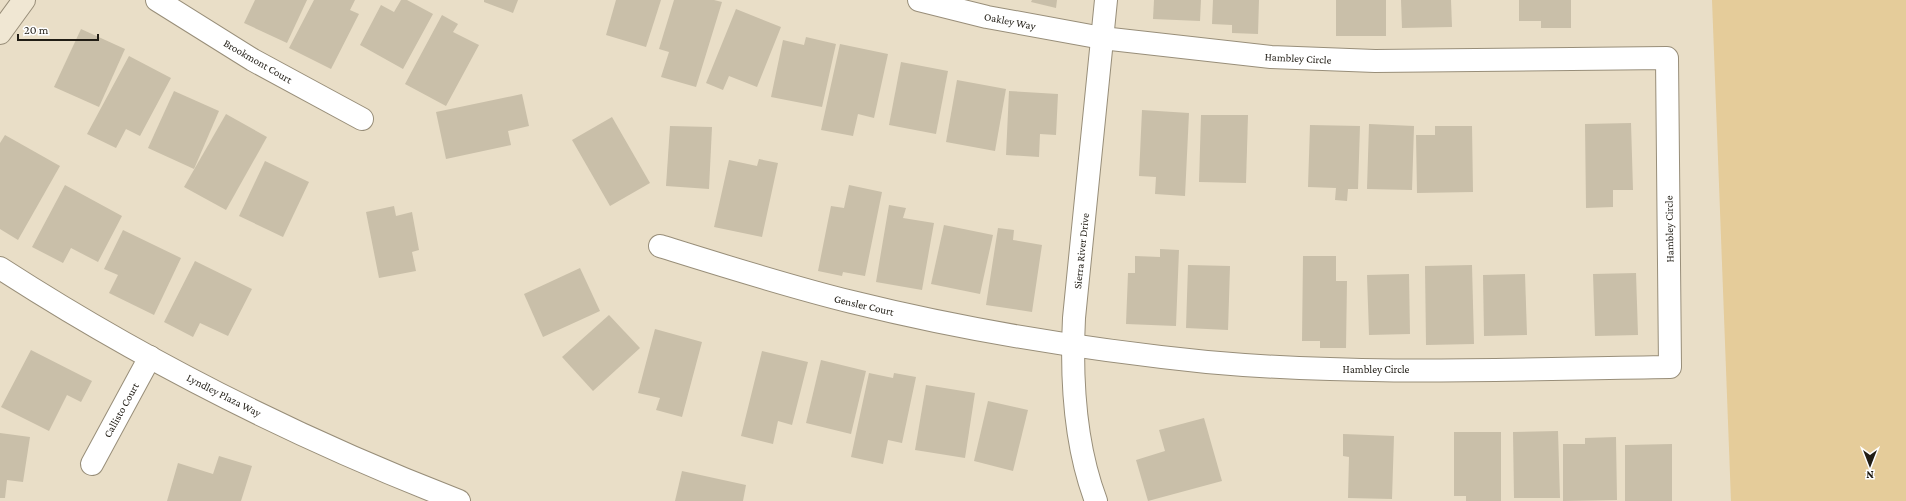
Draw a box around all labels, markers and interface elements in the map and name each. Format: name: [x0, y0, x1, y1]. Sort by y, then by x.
street label: Oakley Way: [983, 10, 1038, 33]
scale bar: [18, 16, 98, 42]
text: 20 m: [24, 23, 49, 37]
street label: Brookmont Court: [222, 37, 295, 86]
street label: Hambley Circle: [1264, 50, 1332, 67]
street label: Hambley Circle: [1662, 195, 1677, 263]
street label: Sierra River Drive: [1071, 212, 1091, 290]
street label: Gensler Court: [833, 292, 895, 318]
street label: Hambley Circle: [1343, 363, 1410, 376]
street label: Lyndley Plaza Way: [184, 371, 264, 420]
street label: Callisto Court: [101, 380, 141, 440]
north arrow: [1850, 445, 1890, 485]
text: N: [1866, 469, 1874, 481]

